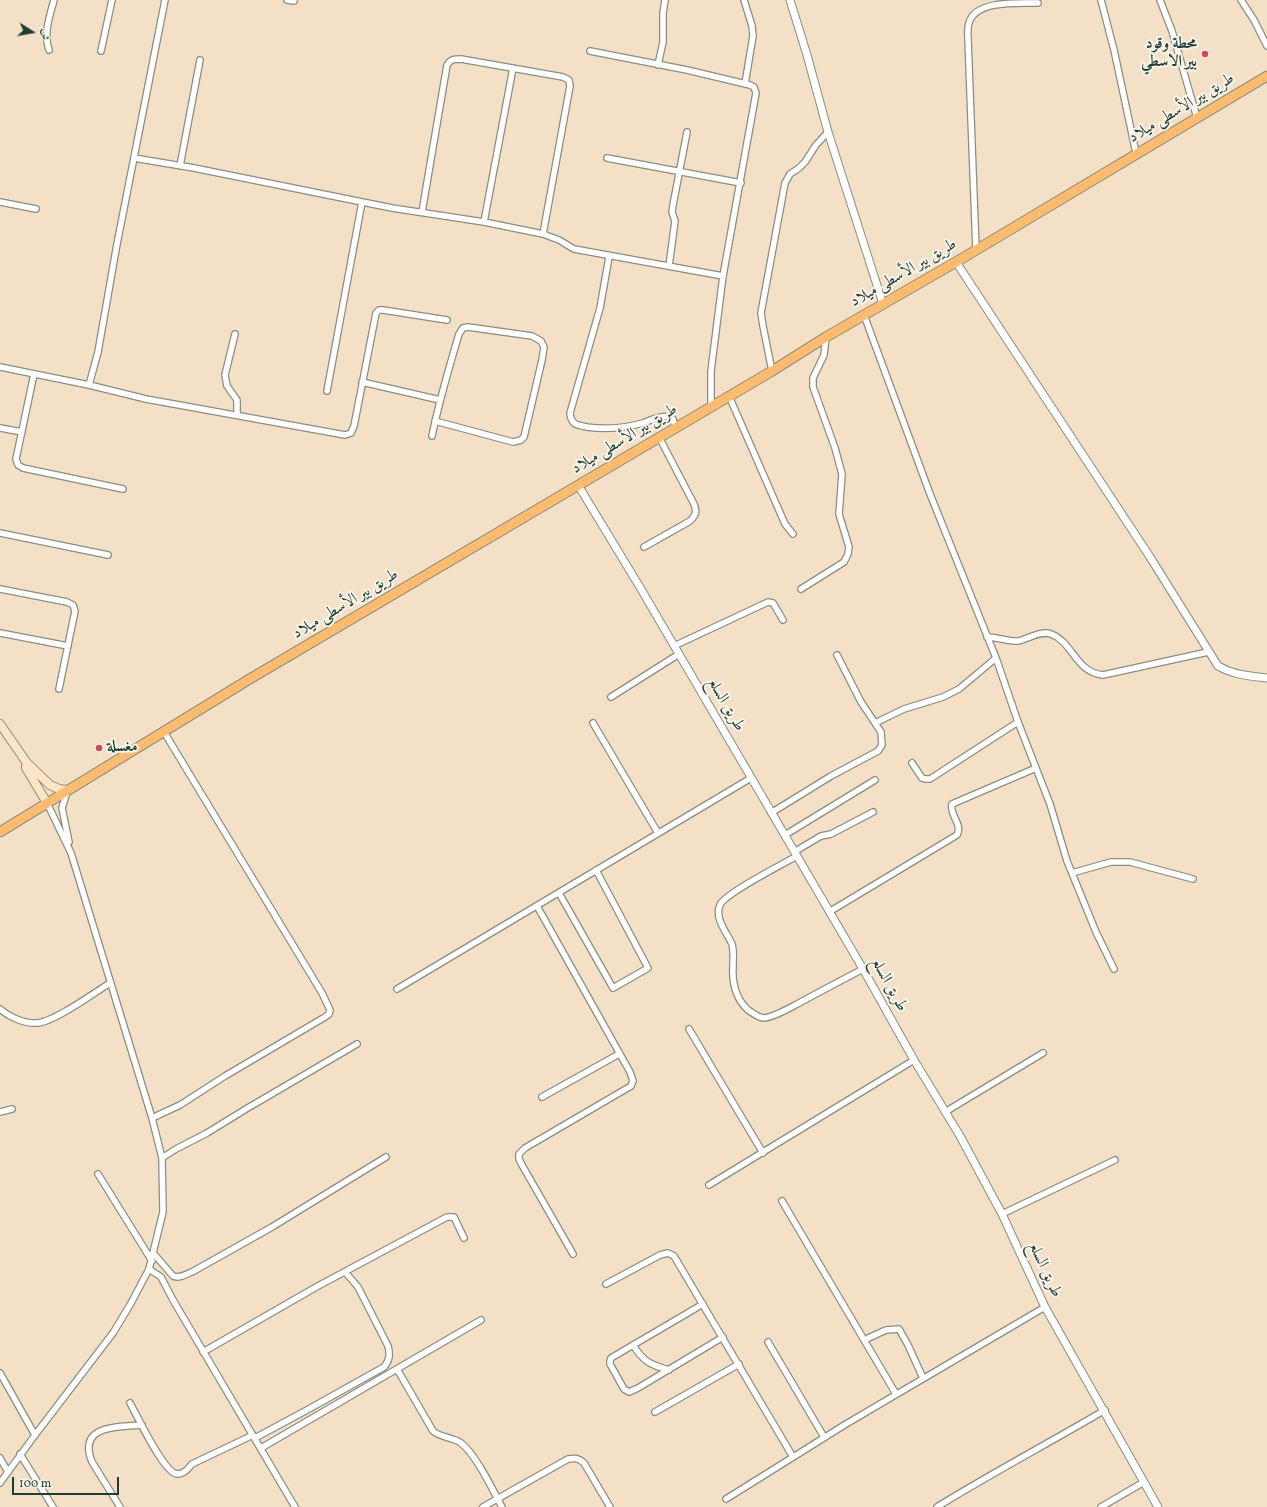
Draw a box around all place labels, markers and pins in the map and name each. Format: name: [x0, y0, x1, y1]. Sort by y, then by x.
place label: محطة وقود بير الاسطي: [1141, 35, 1197, 73]
marker: محطة وقود بير الاسطي: [1200, 49, 1210, 59]
place label: مغسلة: [107, 738, 138, 758]
marker: مغسلة: [94, 743, 104, 753]

